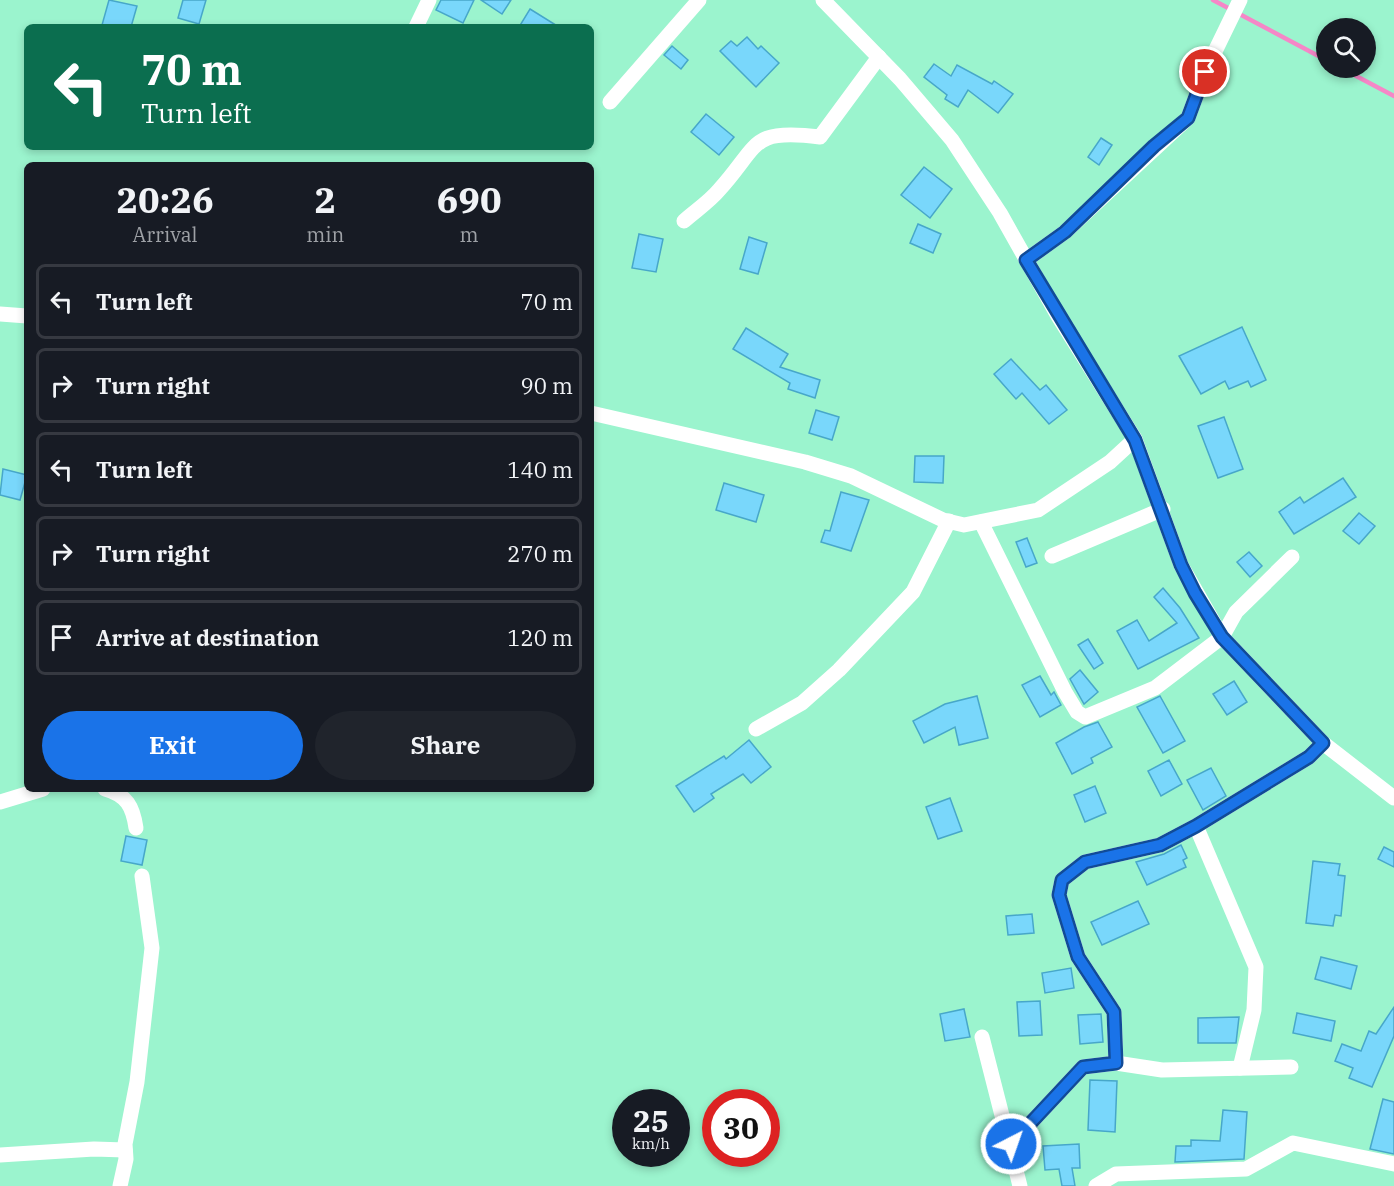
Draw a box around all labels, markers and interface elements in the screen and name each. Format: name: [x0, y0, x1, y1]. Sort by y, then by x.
map controls: [1316, 18, 1376, 78]
button: search: [1316, 18, 1376, 78]
text: 70 m: [141, 42, 242, 97]
pin: [1179, 46, 1230, 97]
icon: left: [42, 48, 120, 126]
icon: arrive: [1188, 55, 1221, 88]
text: Turn left: [141, 95, 252, 130]
text: 20:26: [116, 176, 214, 223]
text: 2: [314, 176, 336, 223]
text: 690: [437, 176, 502, 223]
text: Arrival: [133, 221, 198, 248]
text: min: [306, 221, 344, 248]
text: m: [460, 221, 479, 248]
icon: left: [45, 285, 78, 318]
text: Turn left: [96, 287, 192, 316]
text: 70 m: [521, 287, 573, 316]
icon: right: [45, 369, 78, 402]
text: Turn right: [96, 371, 210, 400]
text: 90 m: [521, 371, 573, 400]
icon: left: [45, 453, 78, 486]
text: Turn left: [96, 455, 192, 484]
text: 140 m: [507, 455, 573, 484]
icon: right: [45, 537, 78, 570]
text: Turn right: [96, 539, 210, 568]
text: 270 m: [507, 539, 573, 568]
icon: arrive: [45, 621, 78, 654]
text: Arrive at destination: [96, 623, 319, 652]
text: 120 m: [507, 623, 573, 652]
button: Exit: [42, 711, 303, 780]
button: Share: [315, 711, 576, 780]
speed limit sign: 30: [702, 1089, 780, 1167]
text: 25: [633, 1101, 669, 1140]
position arrow: [979, 1112, 1043, 1176]
text: km/h: [632, 1134, 670, 1153]

